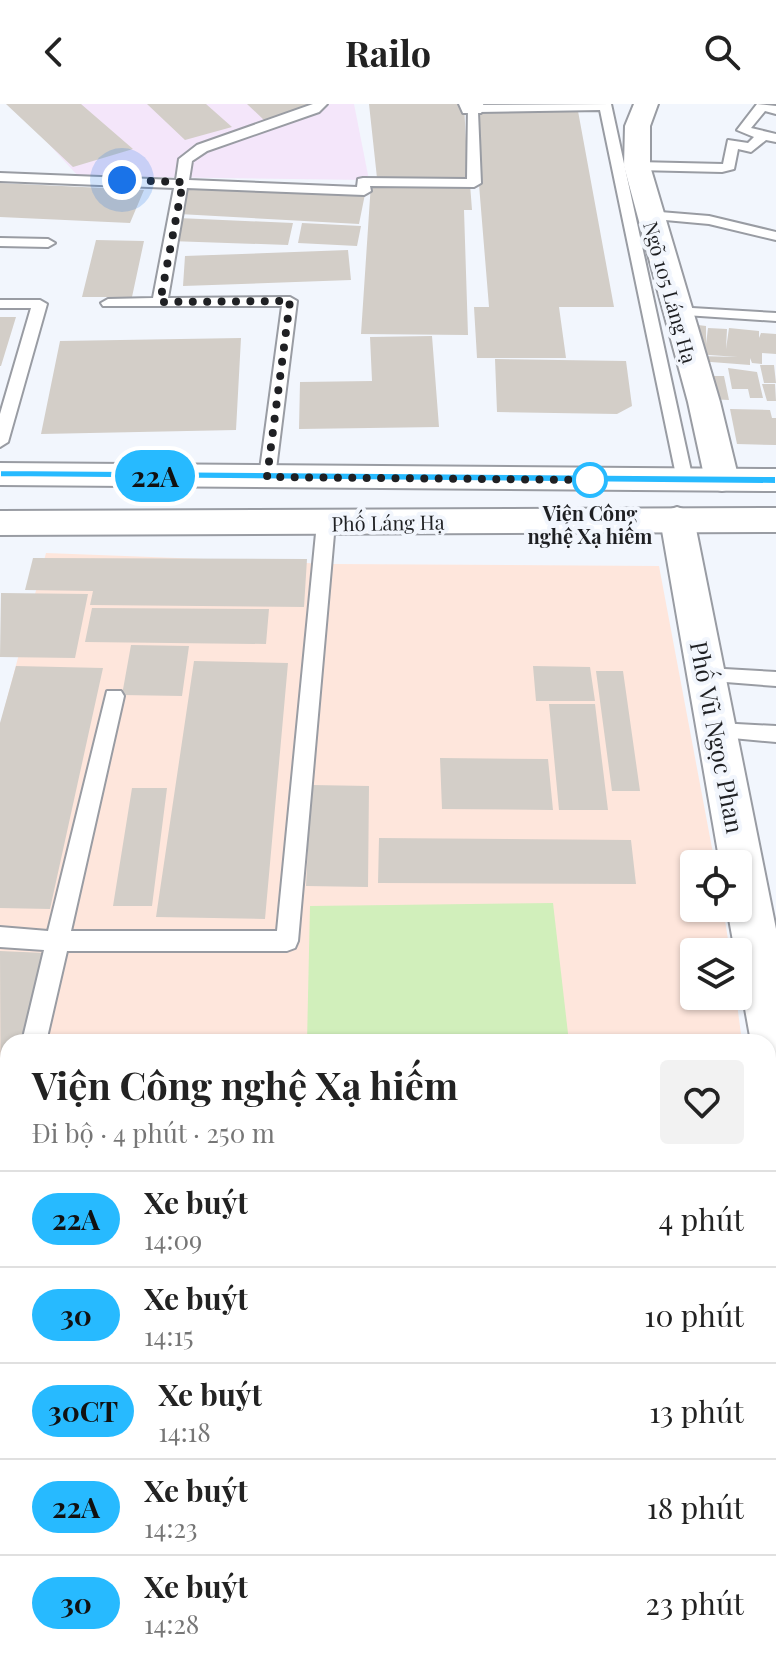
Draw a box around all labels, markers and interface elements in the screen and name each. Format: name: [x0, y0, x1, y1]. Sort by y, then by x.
text: Railo: [345, 28, 431, 76]
icon: back: [32, 30, 76, 74]
icon: search: [700, 30, 744, 74]
your location: [102, 160, 142, 200]
street label: Ngõ 105 Láng Hạ: [638, 218, 704, 366]
line badge: 22A: [109, 450, 201, 502]
text: 22A: [131, 457, 179, 494]
marker: Viện Công nghệ Xạ hiếm: [573, 463, 607, 497]
place label: Viện Công nghệ Xạ hiếm: [528, 499, 652, 549]
street label: Phố Láng Hạ: [331, 507, 445, 536]
street label: Phố Vũ Ngọc Phan: [684, 638, 753, 836]
map controls: [680, 850, 752, 1010]
button: locate: [680, 850, 752, 922]
button: layers: [680, 938, 752, 1010]
text: Viện Công nghệ Xạ hiếm: [32, 1059, 458, 1110]
button: heart: [660, 1060, 744, 1144]
text: Đi bộ · 4 phút · 250 m: [32, 1115, 275, 1150]
text: Xe buýt: [144, 1182, 248, 1222]
text: 4 phút: [659, 1199, 744, 1239]
text: 22A: [52, 1200, 100, 1237]
text: 14:09: [144, 1222, 202, 1257]
text: Xe buýt: [144, 1278, 248, 1318]
text: 10 phút: [644, 1295, 744, 1335]
text: 30: [60, 1296, 92, 1333]
text: 14:15: [144, 1318, 193, 1353]
text: Xe buýt: [158, 1374, 262, 1414]
text: 13 phút: [649, 1391, 744, 1431]
text: 30CT: [48, 1392, 118, 1429]
text: 14:18: [158, 1414, 211, 1449]
text: Xe buýt: [144, 1470, 248, 1510]
text: 18 phút: [647, 1487, 744, 1527]
text: 22A: [52, 1488, 100, 1525]
text: 14:23: [144, 1510, 198, 1545]
text: Xe buýt: [144, 1566, 248, 1606]
text: 23 phút: [646, 1583, 744, 1623]
text: 30: [60, 1584, 92, 1621]
text: 14:28: [144, 1606, 199, 1641]

